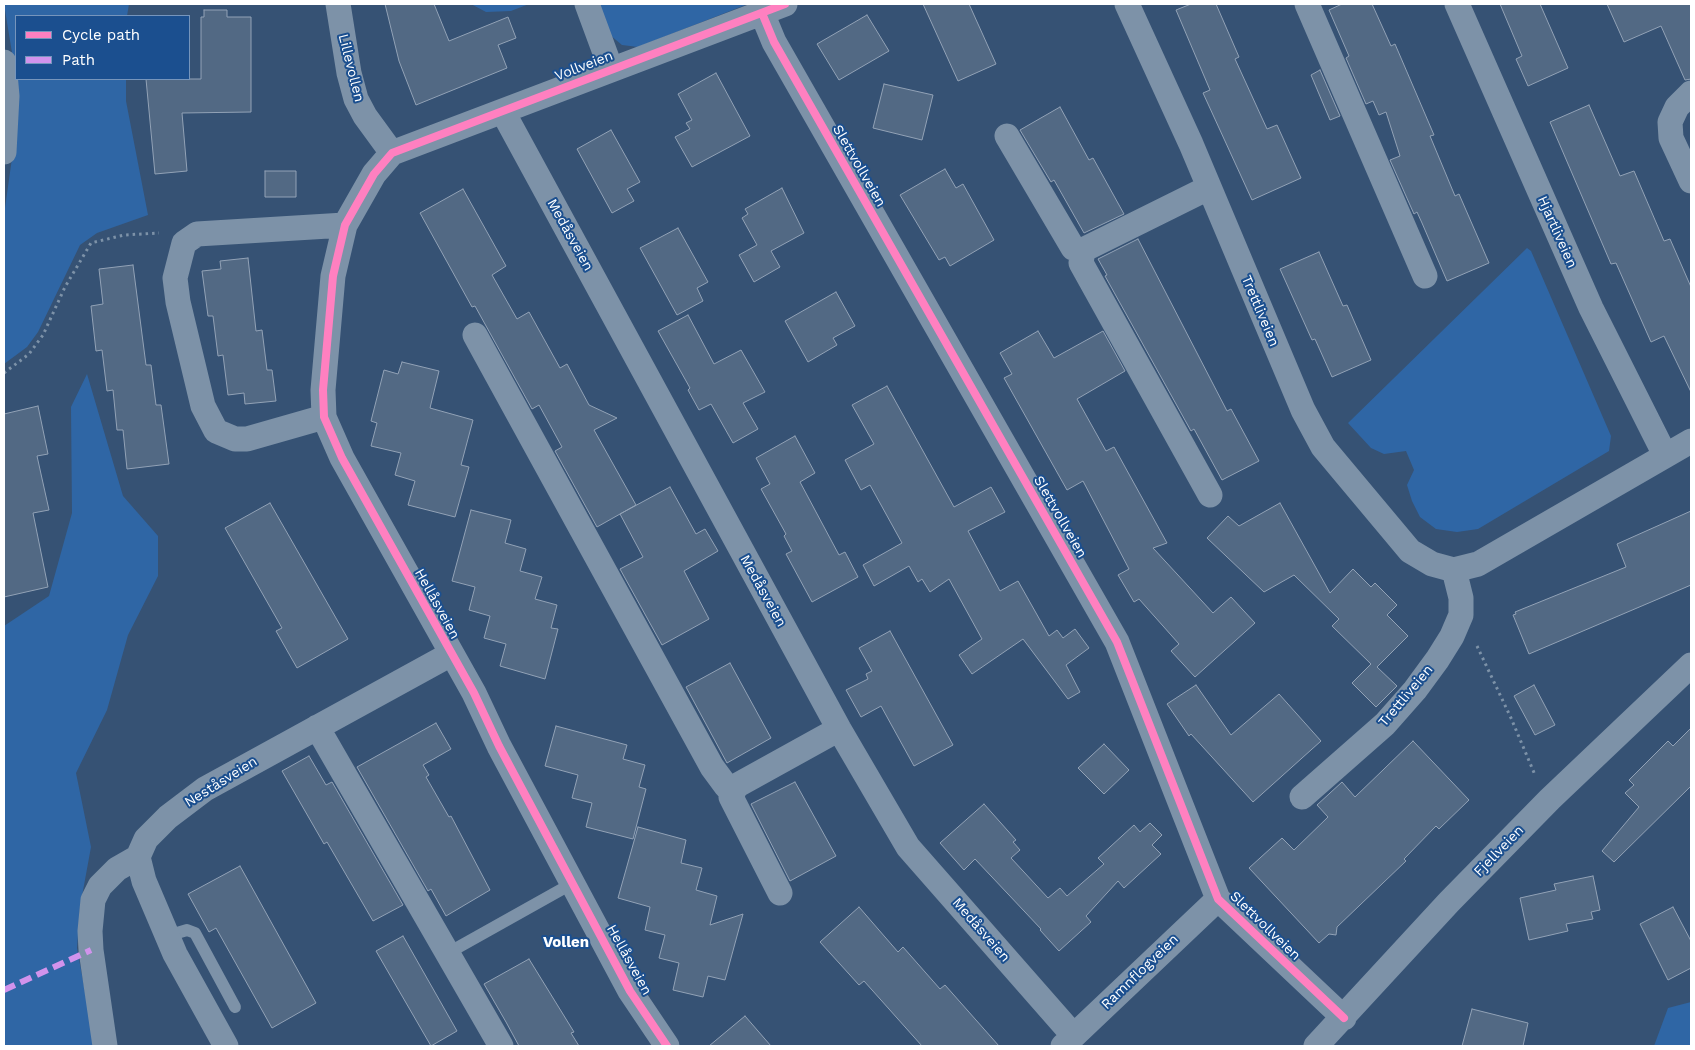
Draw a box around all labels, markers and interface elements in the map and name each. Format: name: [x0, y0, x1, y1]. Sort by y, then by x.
legend: [15, 15, 190, 80]
text: Cycle path: [62, 26, 140, 44]
street label: Lillevollen: [334, 32, 368, 104]
street label: Vollveien: [553, 47, 615, 85]
text: Path: [62, 51, 95, 69]
street label: Slettvollveien: [829, 122, 889, 210]
street label: Hjartliveien: [1534, 193, 1580, 271]
street label: Medåsveien: [543, 196, 597, 274]
street label: Trettliveien: [1238, 273, 1282, 349]
street label: Slettvollveien: [1030, 473, 1090, 561]
street label: Medåsveien: [736, 552, 790, 630]
street label: Hellåsveien: [411, 566, 463, 642]
street label: Trettliveien: [1375, 662, 1437, 730]
street label: Neståsveien: [182, 753, 260, 811]
street label: Fjellveien: [1471, 822, 1527, 880]
street label: Slettvollveien: [1226, 888, 1304, 964]
street label: Medåsveien: [949, 894, 1013, 966]
street label: Hellåsveien: [603, 922, 655, 998]
street label: Ramnflogveien: [1098, 931, 1182, 1013]
district label: Vollen: [543, 934, 589, 952]

